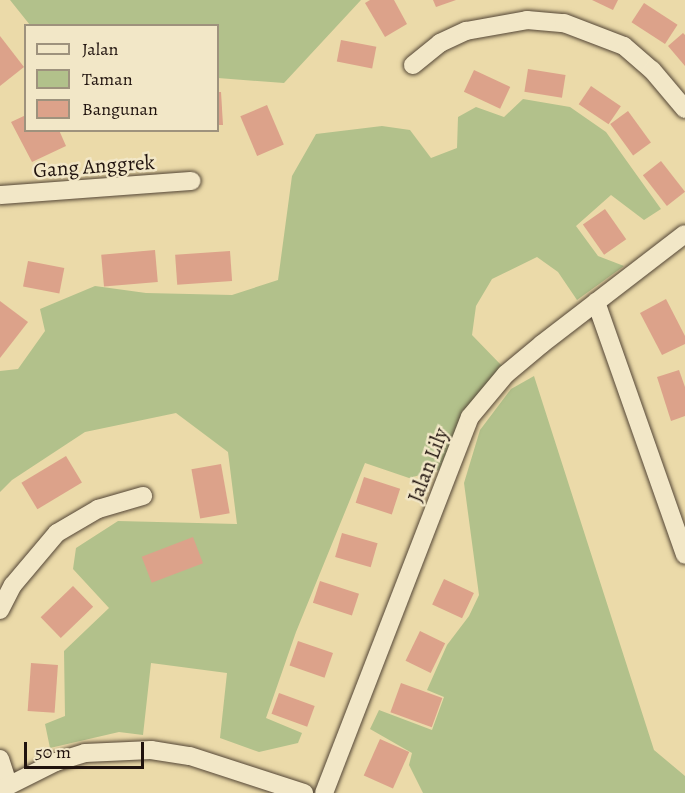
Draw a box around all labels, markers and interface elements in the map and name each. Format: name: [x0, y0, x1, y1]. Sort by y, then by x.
legend: [24, 24, 219, 132]
text: Jalan: [82, 37, 118, 61]
text: Taman: [82, 67, 133, 91]
text: Bangunan: [82, 97, 158, 121]
street label: Gang Anggrek: [32, 149, 156, 183]
street label: Jalan Lily: [402, 424, 454, 506]
scale bar: [27, 730, 147, 768]
text: 50 m: [35, 740, 71, 764]

